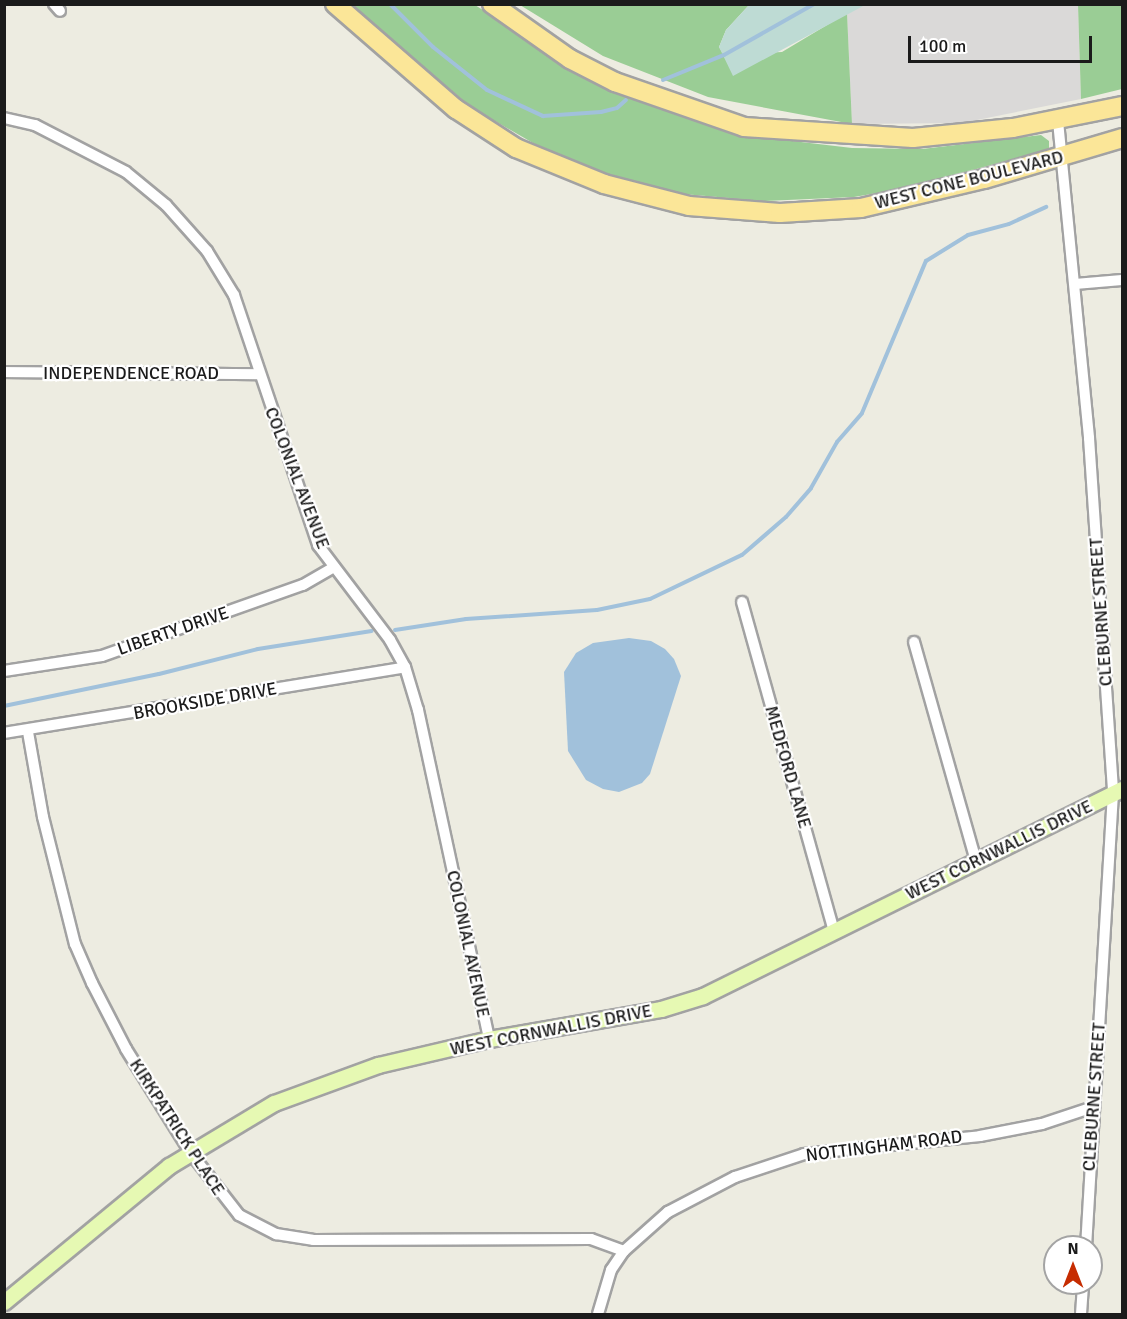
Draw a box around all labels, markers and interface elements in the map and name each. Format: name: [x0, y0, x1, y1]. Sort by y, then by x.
scale bar: [911, 24, 1096, 62]
text: 100 m: [919, 35, 966, 57]
street label: WEST CONE BOULEVARD: [872, 146, 1066, 214]
street label: INDEPENDENCE ROAD: [43, 362, 219, 384]
street label: COLONIAL AVENUE: [260, 404, 334, 552]
street label: CLEBURNE STREET: [1085, 537, 1117, 687]
street label: LIBERTY DRIVE: [114, 602, 232, 660]
street label: BROOKSIDE DRIVE: [132, 678, 278, 724]
street label: MEDFORD LANE: [760, 703, 816, 831]
street label: WEST CORNWALLIS DRIVE: [902, 795, 1096, 905]
street label: COLONIAL AVENUE: [442, 868, 494, 1020]
street label: WEST CORNWALLIS DRIVE: [448, 1000, 654, 1060]
street label: CLEBURNE STREET: [1078, 1022, 1110, 1172]
street label: KIRKPATRICK PLACE: [125, 1055, 229, 1199]
street label: NOTTINGHAM ROAD: [805, 1126, 963, 1166]
north arrow: [1043, 1235, 1103, 1295]
text: N: [1067, 1239, 1079, 1259]

